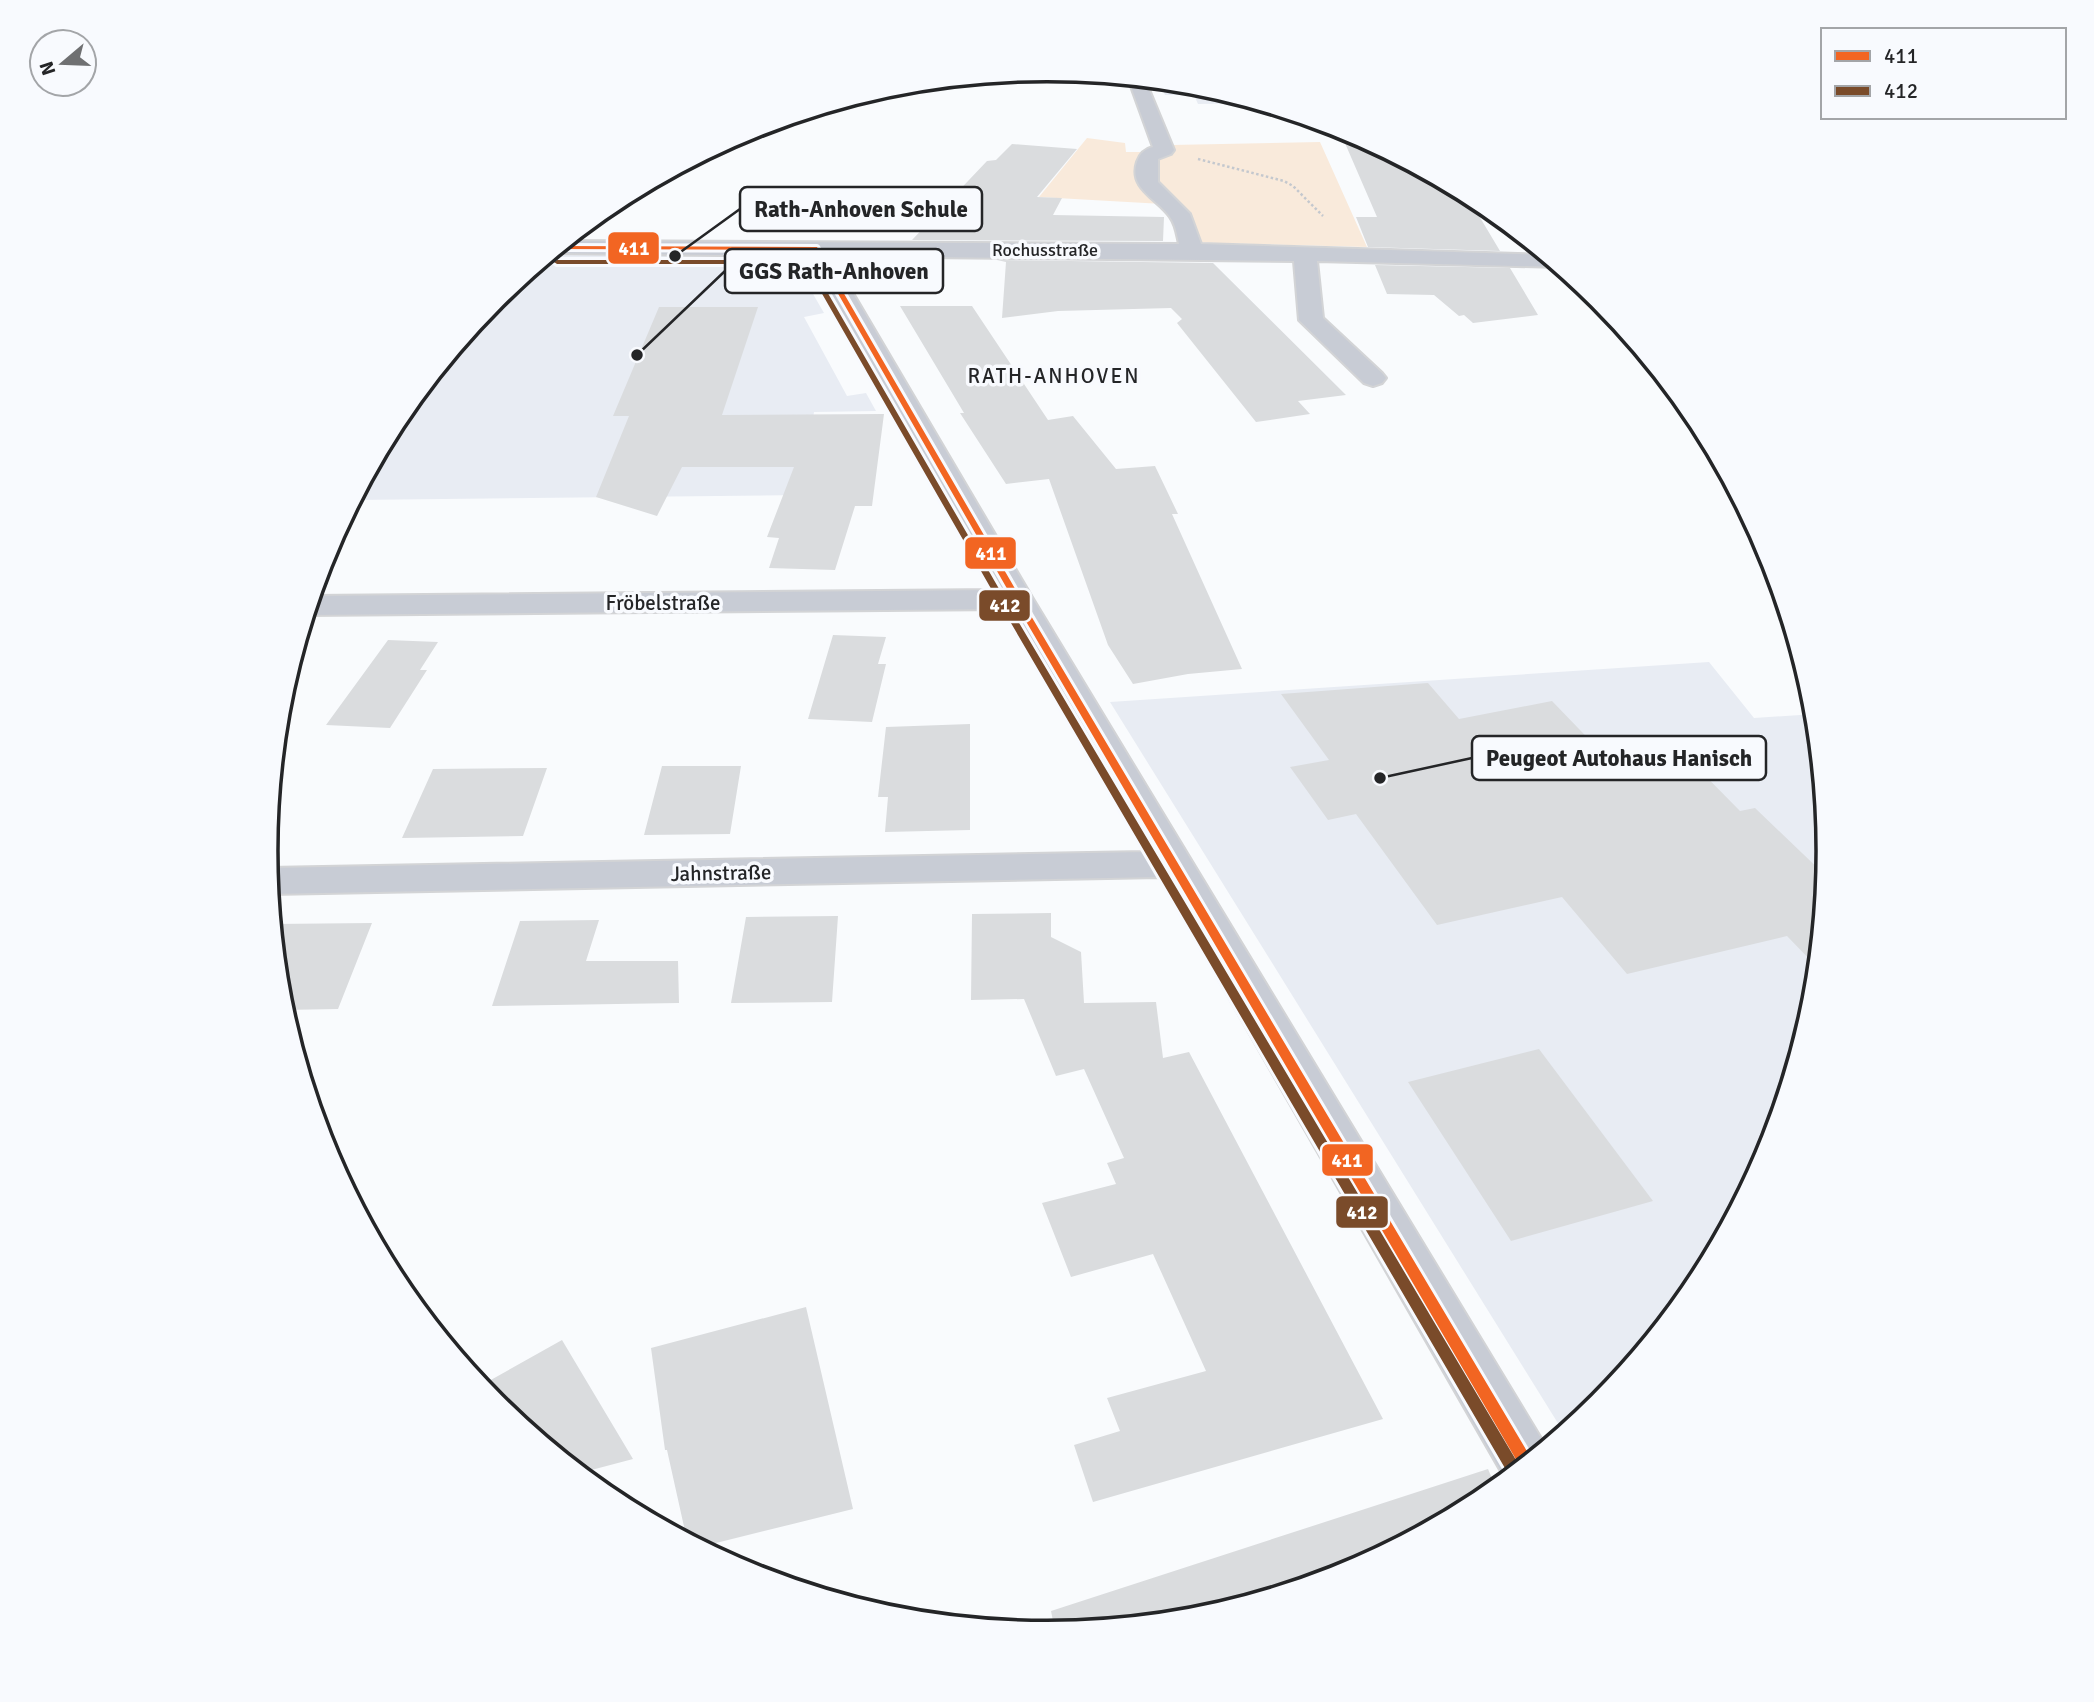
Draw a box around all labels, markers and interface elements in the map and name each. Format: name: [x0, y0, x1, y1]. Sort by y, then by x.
north arrow: [28, 28, 98, 98]
legend: [1821, 28, 2066, 119]
text: 411: [1884, 43, 1918, 69]
text: N: [34, 58, 61, 78]
text: 412: [1884, 78, 1918, 104]
callout: Rath-Anhoven Schule: [740, 187, 982, 231]
text: Rath-Anhoven Schule: [754, 195, 968, 224]
line badge: 411: [607, 231, 660, 265]
text: 411: [619, 237, 649, 261]
street label: Rochusstraße: [992, 239, 1098, 261]
callout: GGS Rath-Anhoven: [725, 249, 943, 293]
text: GGS Rath-Anhoven: [739, 257, 929, 286]
district label: RATH-ANHOVEN: [967, 363, 1141, 389]
line badge: 411: [964, 536, 1017, 570]
text: 411: [976, 542, 1006, 566]
line badge: 412: [978, 589, 1031, 622]
street label: Fröbelstraße: [606, 590, 720, 616]
text: 412: [990, 594, 1020, 618]
callout: Peugeot Autohaus Hanisch: [1472, 736, 1766, 780]
text: Peugeot Autohaus Hanisch: [1486, 744, 1752, 773]
street label: Jahnstraße: [670, 859, 772, 887]
line badge: 411: [1321, 1143, 1374, 1177]
text: 411: [1332, 1149, 1362, 1173]
line badge: 412: [1335, 1195, 1389, 1229]
text: 412: [1347, 1201, 1377, 1225]

